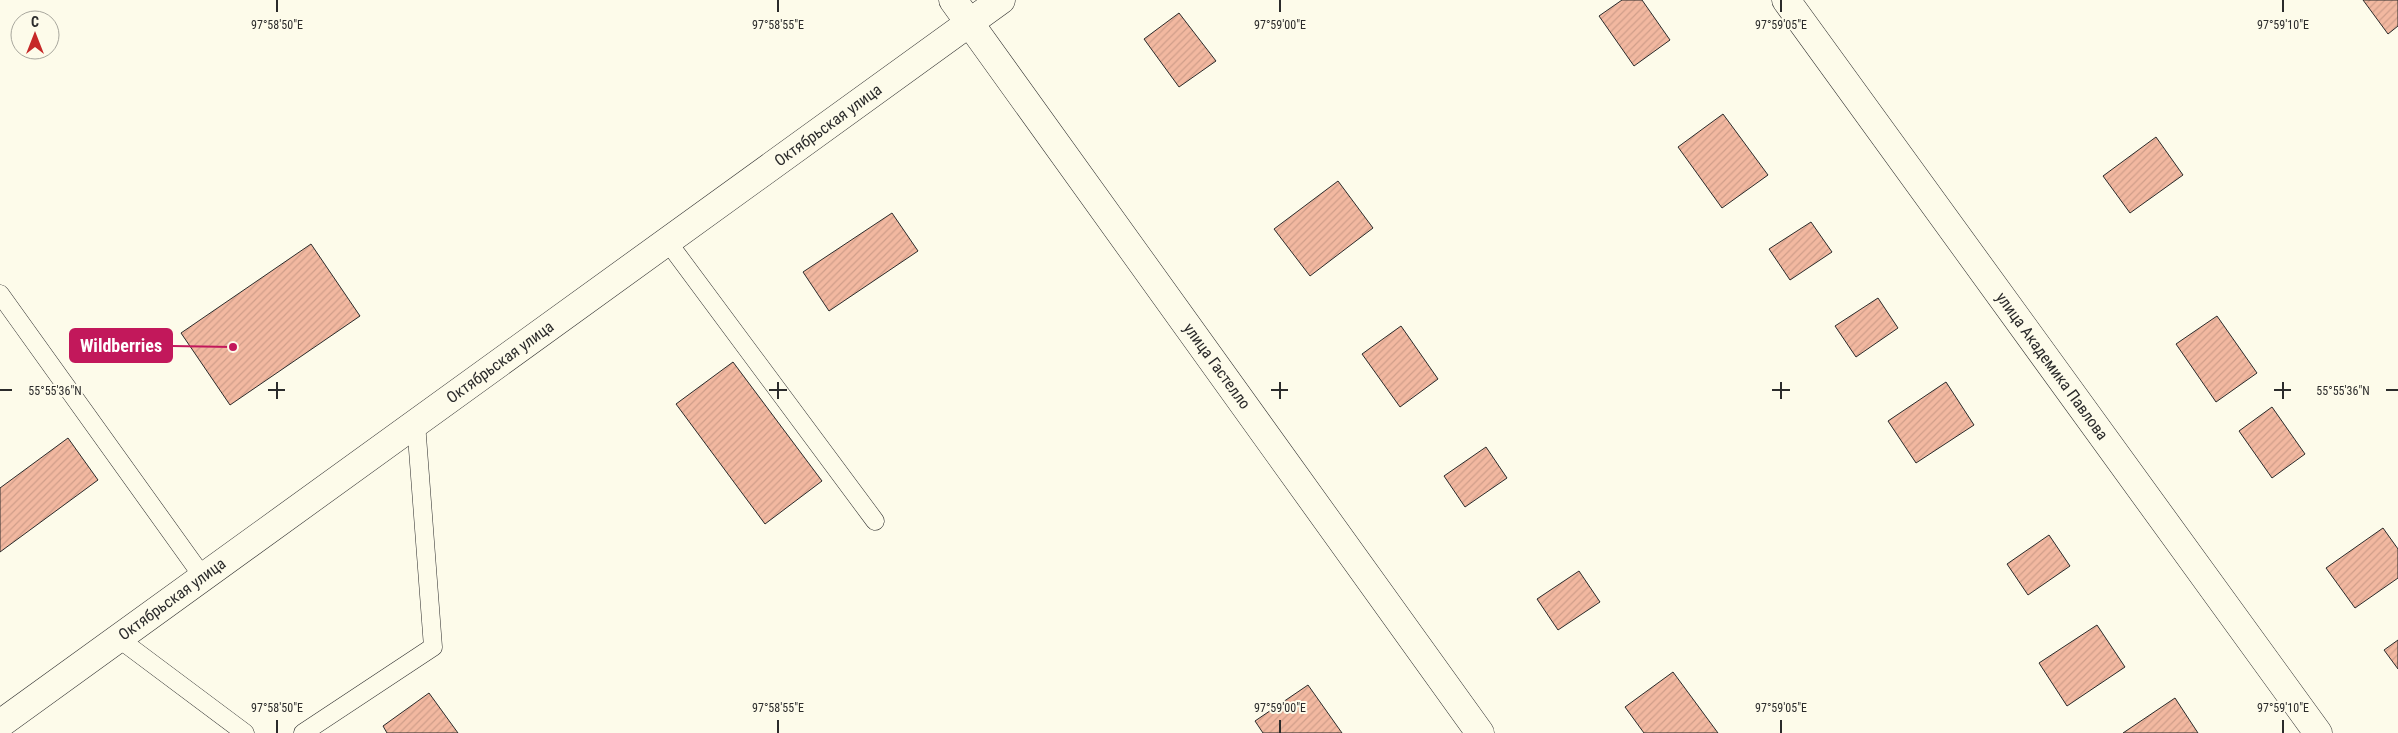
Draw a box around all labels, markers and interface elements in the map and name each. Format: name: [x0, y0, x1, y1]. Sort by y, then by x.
north arrow: [10, 10, 60, 60]
text: С: [31, 14, 39, 30]
text: 97°58'50"E: [251, 18, 303, 32]
text: 97°58'55"E: [752, 18, 804, 32]
text: 97°59'00"E: [1254, 18, 1306, 32]
text: 97°59'05"E: [1755, 18, 1807, 32]
text: 97°59'10"E: [2257, 18, 2309, 32]
street label: Октябрьская улица: [771, 80, 885, 170]
street label: улица Академика Павлова: [1992, 288, 2112, 444]
street label: Октябрьская улица: [443, 317, 557, 407]
street label: улица Гастелло: [1179, 319, 1255, 413]
callout: Wildberries: [70, 329, 172, 362]
text: Wildberries: [80, 335, 162, 356]
text: 55°55'36"N: [28, 384, 82, 398]
text: 55°55'36"N: [2316, 384, 2370, 398]
street label: Октябрьская улица: [115, 554, 229, 644]
text: 97°58'50"E: [251, 701, 303, 715]
text: 97°58'55"E: [752, 701, 804, 715]
text: 97°59'00"E: [1254, 701, 1306, 715]
text: 97°59'05"E: [1755, 701, 1807, 715]
text: 97°59'10"E: [2257, 701, 2309, 715]

